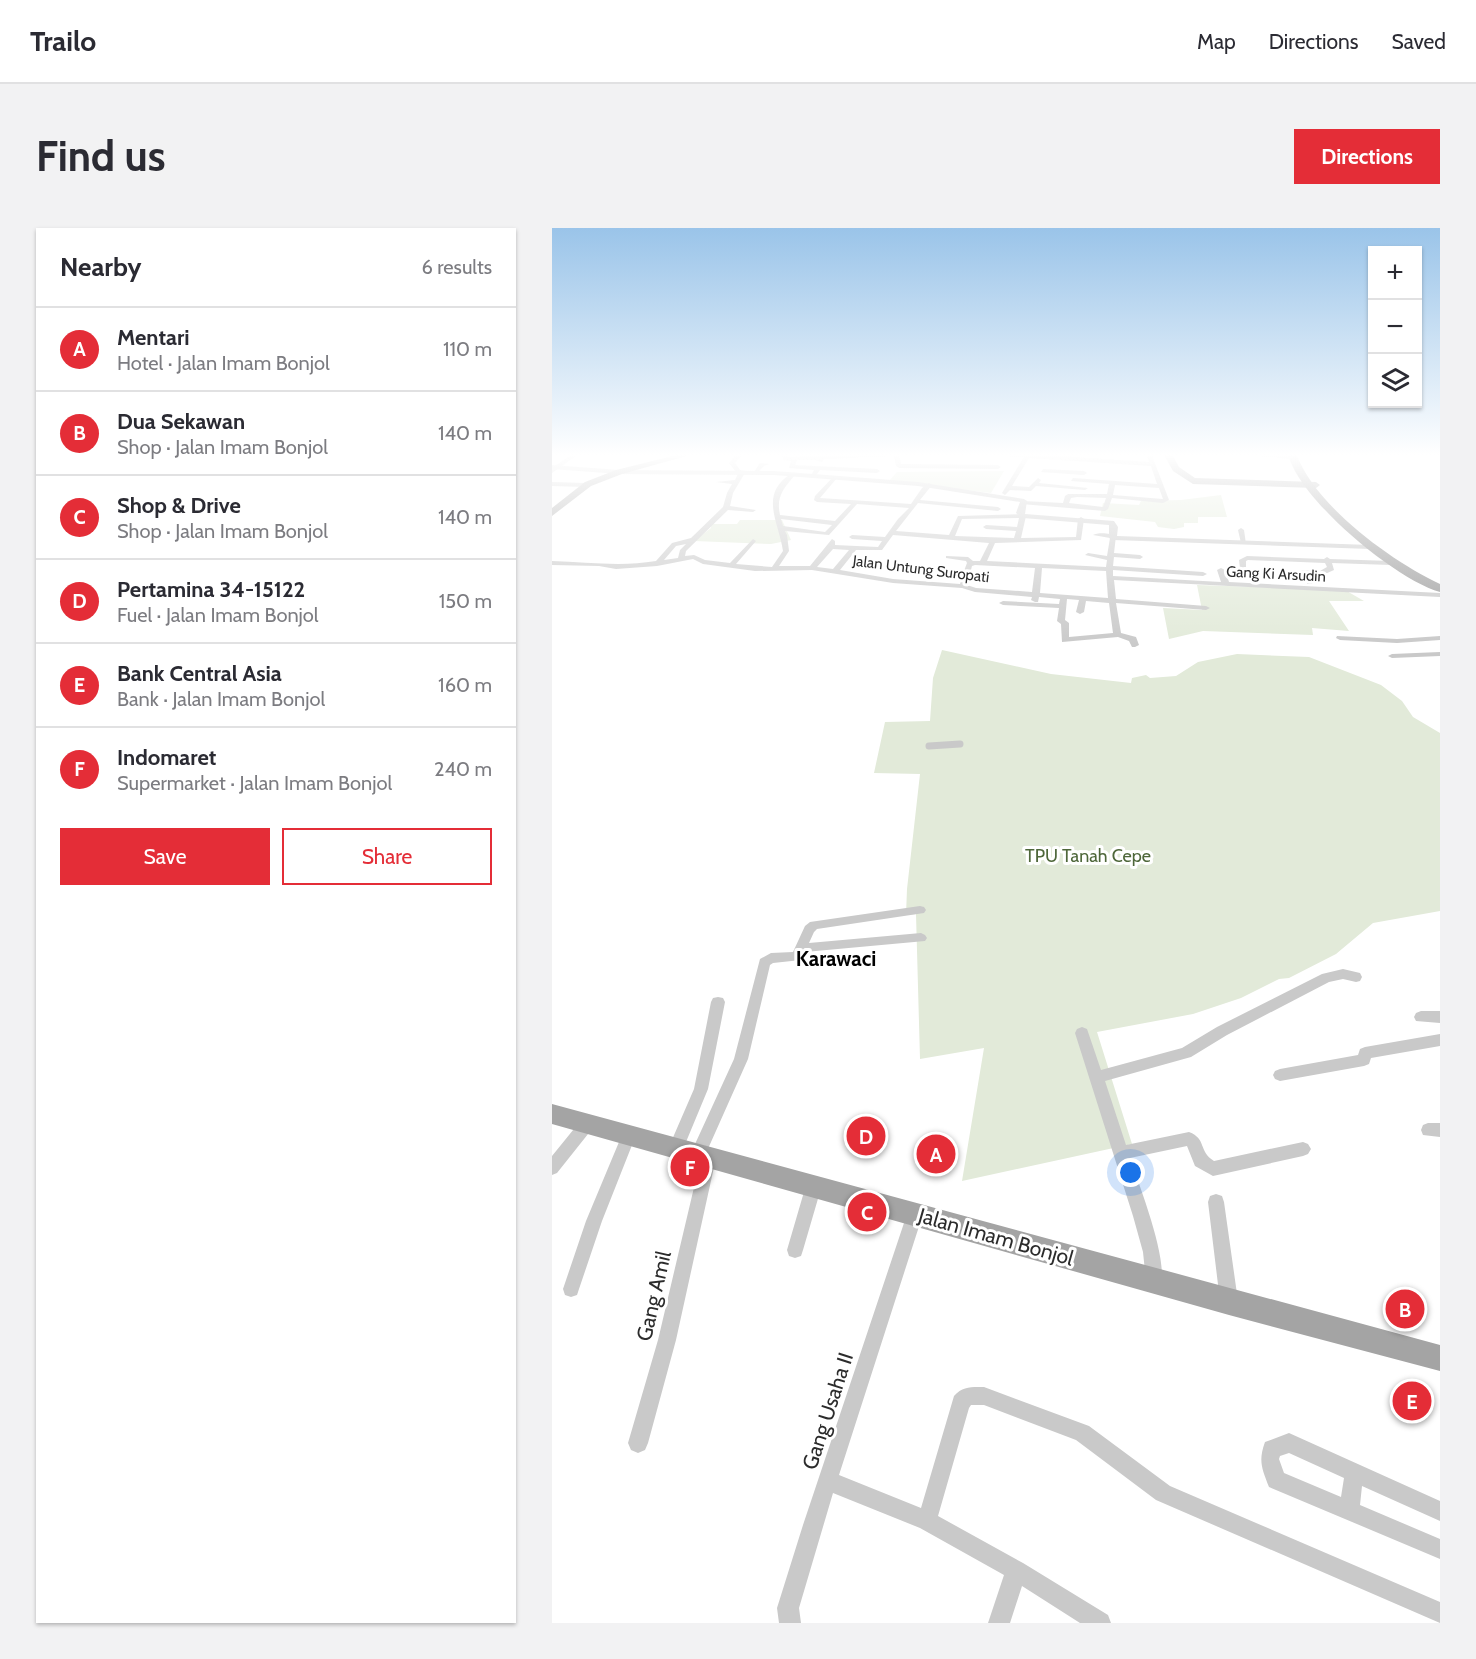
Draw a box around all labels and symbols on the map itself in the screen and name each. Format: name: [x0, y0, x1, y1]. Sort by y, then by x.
street label: Jalan Untung Suropati: [851, 552, 990, 586]
street label: Gang Ki Arsudin: [1226, 562, 1326, 586]
park label: TPU Tanah Cepe: [1025, 845, 1151, 867]
district label: Karawaci: [796, 946, 876, 971]
pin: D: [846, 1114, 886, 1158]
pin: A: [916, 1132, 956, 1176]
pin: F: [670, 1144, 710, 1190]
your location: [1116, 1158, 1145, 1187]
pin: C: [848, 1190, 886, 1234]
street label: Jalan Imam Bonjol: [914, 1202, 1077, 1272]
street label: Gang Amil: [631, 1248, 676, 1343]
pin: B: [1386, 1286, 1424, 1332]
street label: Gang Usaha II: [797, 1349, 858, 1473]
pin: E: [1392, 1378, 1432, 1424]

